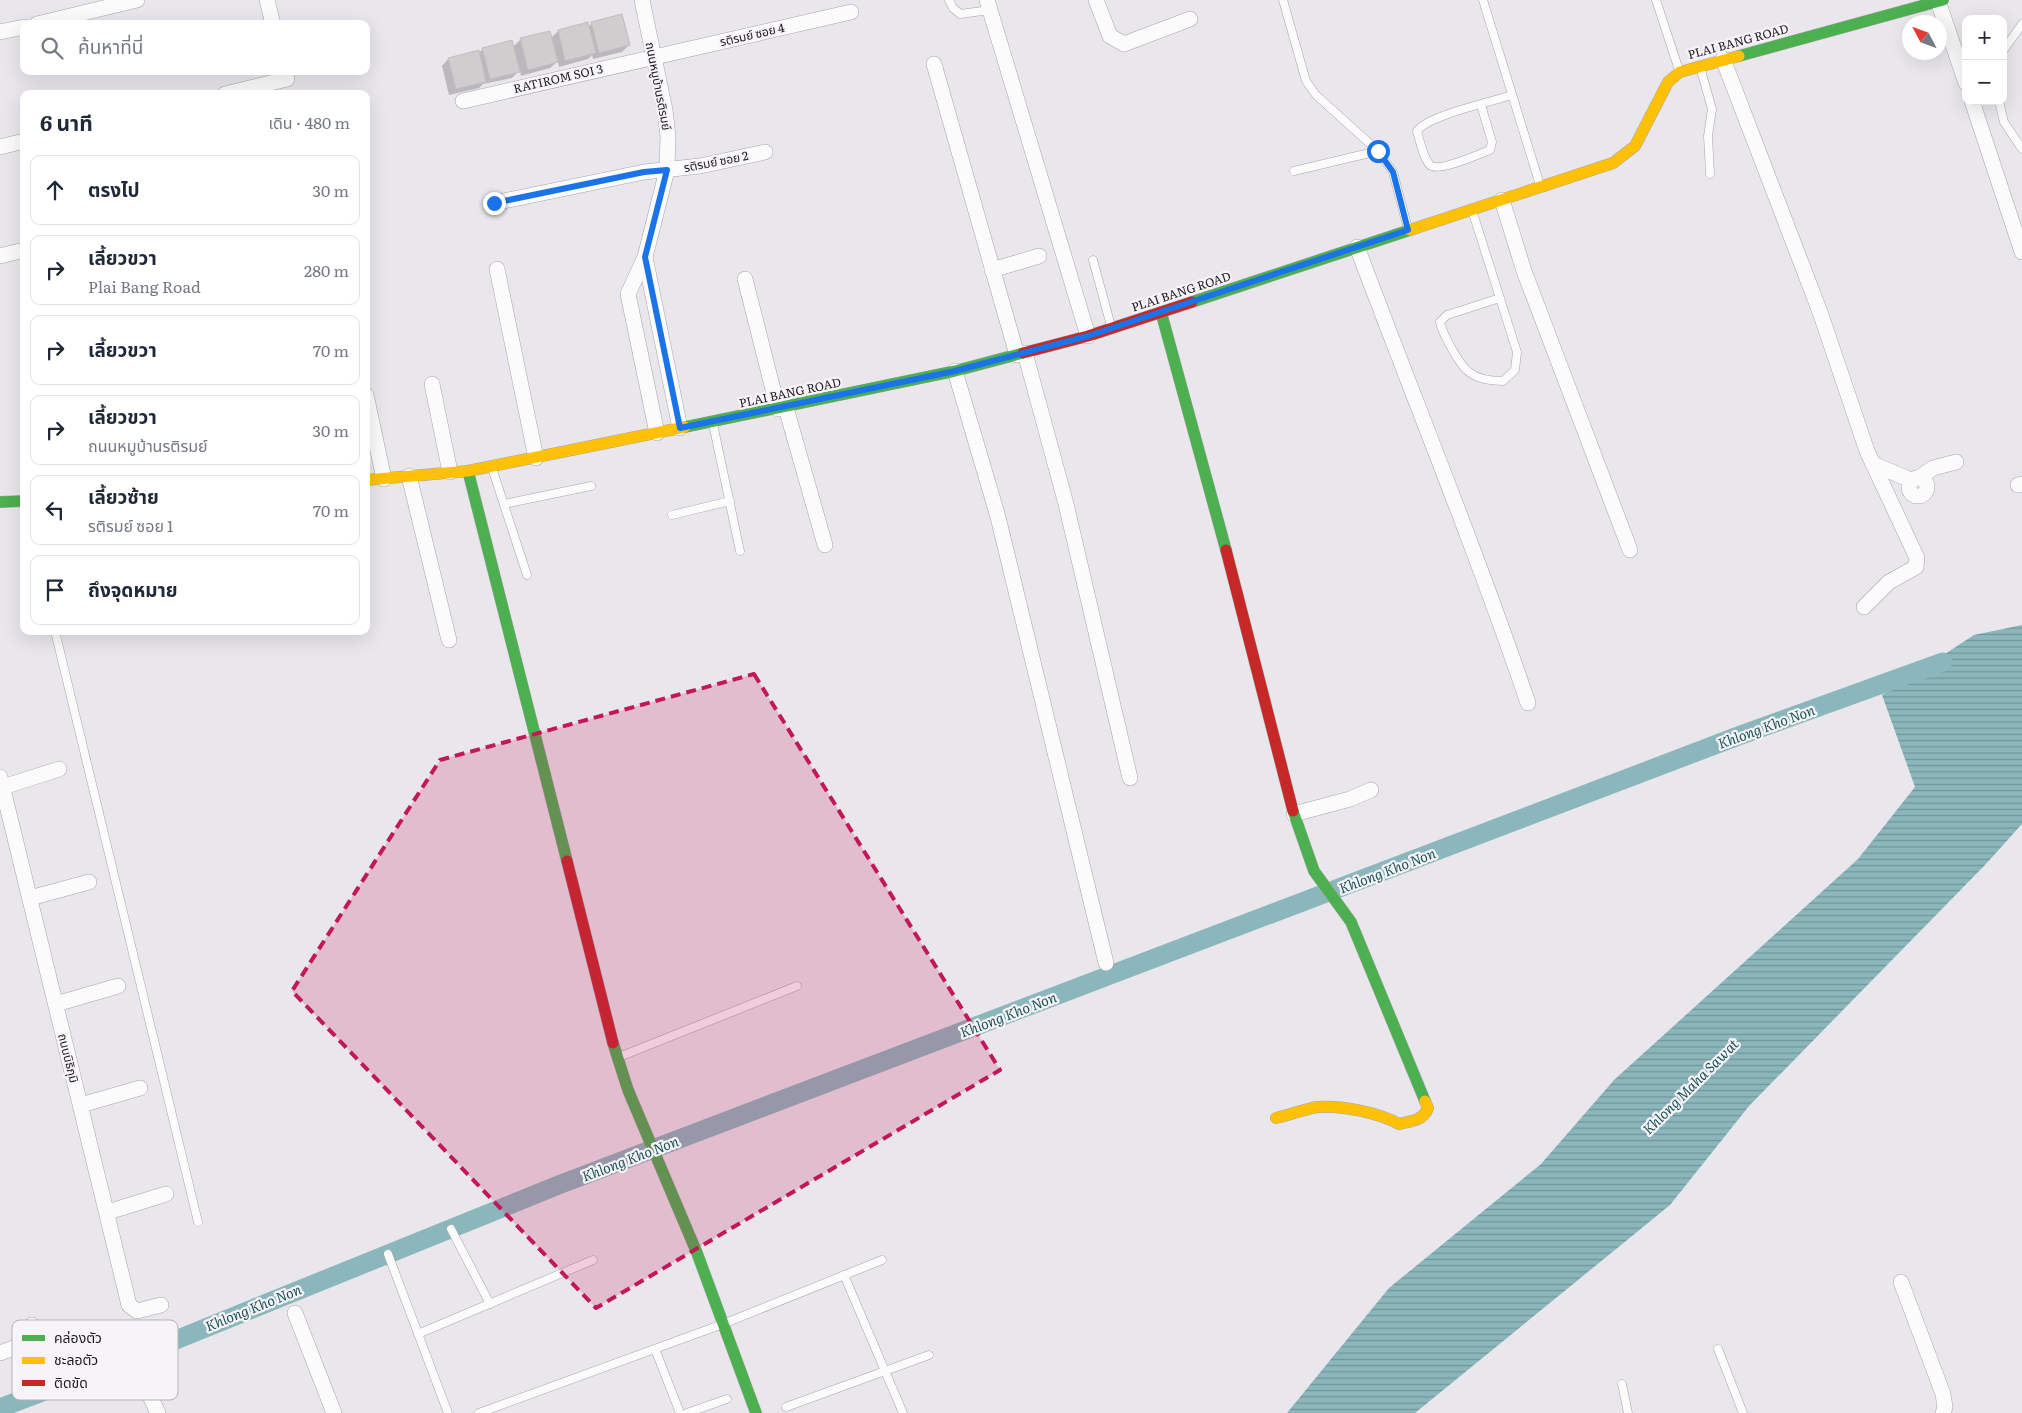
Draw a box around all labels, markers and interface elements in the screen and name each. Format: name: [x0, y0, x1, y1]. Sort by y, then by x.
north arrow: [1902, 15, 1947, 60]
map controls: [1962, 15, 2007, 105]
button: +: [1962, 15, 2007, 60]
street label: รติรมย์ ซอย 4: [718, 18, 787, 50]
street label: PLAI BANG ROAD: [1686, 19, 1790, 63]
search box: [20, 20, 370, 75]
text: ค้นหาที่นี่: [78, 32, 143, 60]
icon: search: [38, 34, 66, 62]
street label: ถนนหมูบ้านรติรมย์: [642, 40, 676, 132]
street label: RATIROM SOI 3: [511, 59, 605, 97]
button: −: [1962, 60, 2007, 105]
text: 6 นาที: [40, 106, 93, 137]
text: เดิน · 480 m: [268, 110, 350, 134]
route start: [1367, 140, 1390, 163]
street label: รติรมย์ ซอย 2: [682, 146, 750, 176]
text: ตรงไป: [88, 175, 140, 203]
icon: ahead: [41, 176, 69, 204]
text: 30 m: [312, 178, 349, 202]
route end: [483, 192, 506, 215]
text: เลี้ยวขวา: [88, 243, 157, 271]
icon: right: [41, 256, 69, 284]
text: 280 m: [304, 258, 349, 282]
street label: PLAI BANG ROAD: [1129, 266, 1233, 316]
text: Plai Bang Road: [88, 274, 201, 298]
text: เลี้ยวขวา: [88, 335, 157, 363]
icon: right: [41, 336, 69, 364]
text: 70 m: [313, 338, 349, 362]
street label: PLAI BANG ROAD: [737, 372, 843, 412]
text: เลี้ยวขวา: [88, 402, 157, 430]
icon: right: [41, 416, 69, 444]
text: 30 m: [312, 418, 349, 442]
text: ถนนหมูบ้านรติรมย์: [88, 433, 208, 457]
text: เลี้ยวซ้าย: [88, 482, 159, 510]
icon: left: [41, 496, 69, 524]
text: 70 m: [313, 498, 349, 522]
text: รติรมย์ ซอย 1: [88, 513, 174, 537]
text: ถึงจุดหมาย: [88, 575, 178, 603]
icon: arrive: [41, 576, 69, 604]
water label: Khlong Kho Non: [1715, 699, 1818, 753]
water label: Khlong Kho Non: [1336, 842, 1439, 898]
water label: Khlong Kho Non: [957, 986, 1060, 1042]
street label: ถนนนิธิภุมิ: [54, 1031, 84, 1085]
water label: Khlong Maha Sawat: [1638, 1033, 1743, 1138]
water label: Khlong Kho Non: [579, 1130, 682, 1186]
water label: Khlong Kho Non: [202, 1278, 305, 1335]
legend: [12, 1320, 178, 1400]
text: คล่องตัว: [54, 1327, 102, 1347]
text: ชะลอตัว: [54, 1349, 98, 1369]
text: ติดขัด: [54, 1372, 88, 1392]

